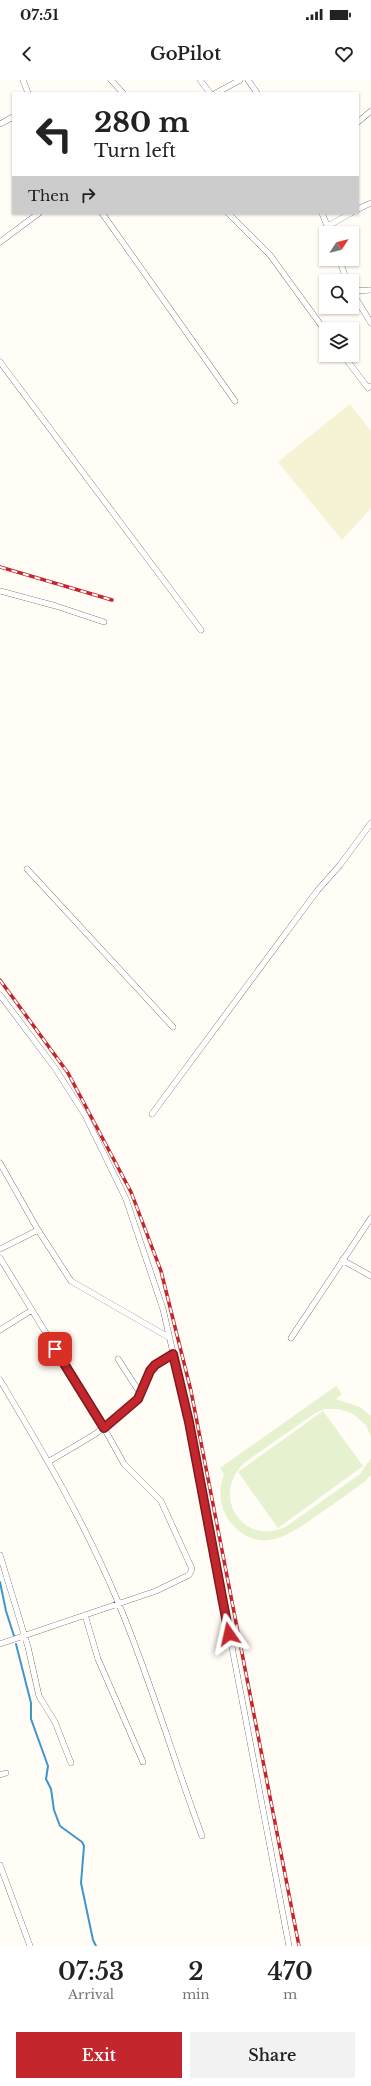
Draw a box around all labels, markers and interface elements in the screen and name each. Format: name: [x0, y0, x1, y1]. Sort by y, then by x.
text: 07:51: [20, 5, 59, 24]
icon: back: [16, 43, 38, 65]
text: GoPilot: [150, 43, 221, 65]
icon: heart: [333, 43, 355, 65]
text: 280 m: [94, 105, 190, 140]
icon: left: [28, 108, 80, 160]
text: Turn left: [94, 140, 176, 162]
icon: right: [77, 184, 99, 206]
text: Then: [28, 186, 69, 205]
north arrow: [319, 226, 359, 266]
map controls: [319, 226, 359, 362]
button: search: [319, 274, 359, 314]
button: layers: [319, 322, 359, 362]
pin: [38, 1332, 72, 1366]
icon: arrive: [44, 1338, 66, 1360]
position arrow: [208, 1613, 250, 1655]
text: 07:53: [58, 1957, 124, 1986]
text: 2: [188, 1957, 204, 1986]
text: 470: [268, 1957, 313, 1986]
text: Arrival: [68, 1986, 114, 2003]
text: min: [182, 1986, 209, 2003]
text: m: [283, 1986, 297, 2003]
button: Exit: [16, 2032, 182, 2078]
button: Share: [190, 2032, 355, 2078]

